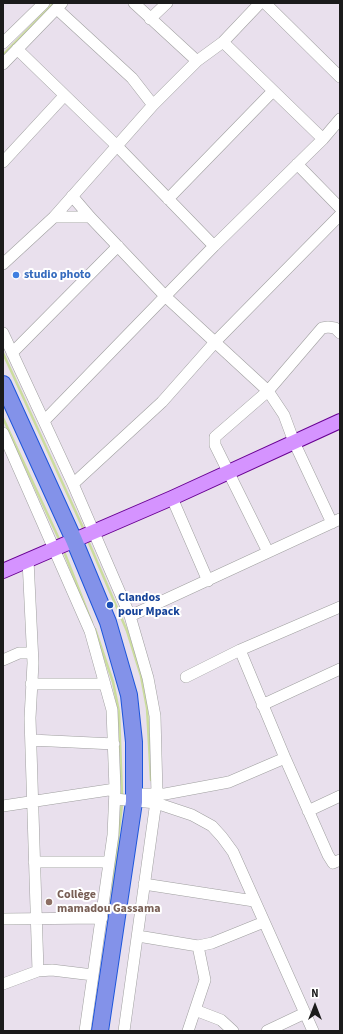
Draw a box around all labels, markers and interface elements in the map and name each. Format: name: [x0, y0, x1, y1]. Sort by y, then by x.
place label: studio photo: [24, 268, 91, 282]
marker: studio photo: [11, 270, 21, 280]
place label: Clandos pour Mpack: [118, 591, 180, 619]
marker: Clandos pour Mpack: [105, 600, 115, 610]
place label: Collège mamadou Gassama: [57, 888, 161, 916]
marker: Collège mamadou Gassama: [44, 897, 54, 907]
north arrow: [295, 986, 335, 1026]
text: N: [311, 986, 319, 1001]

